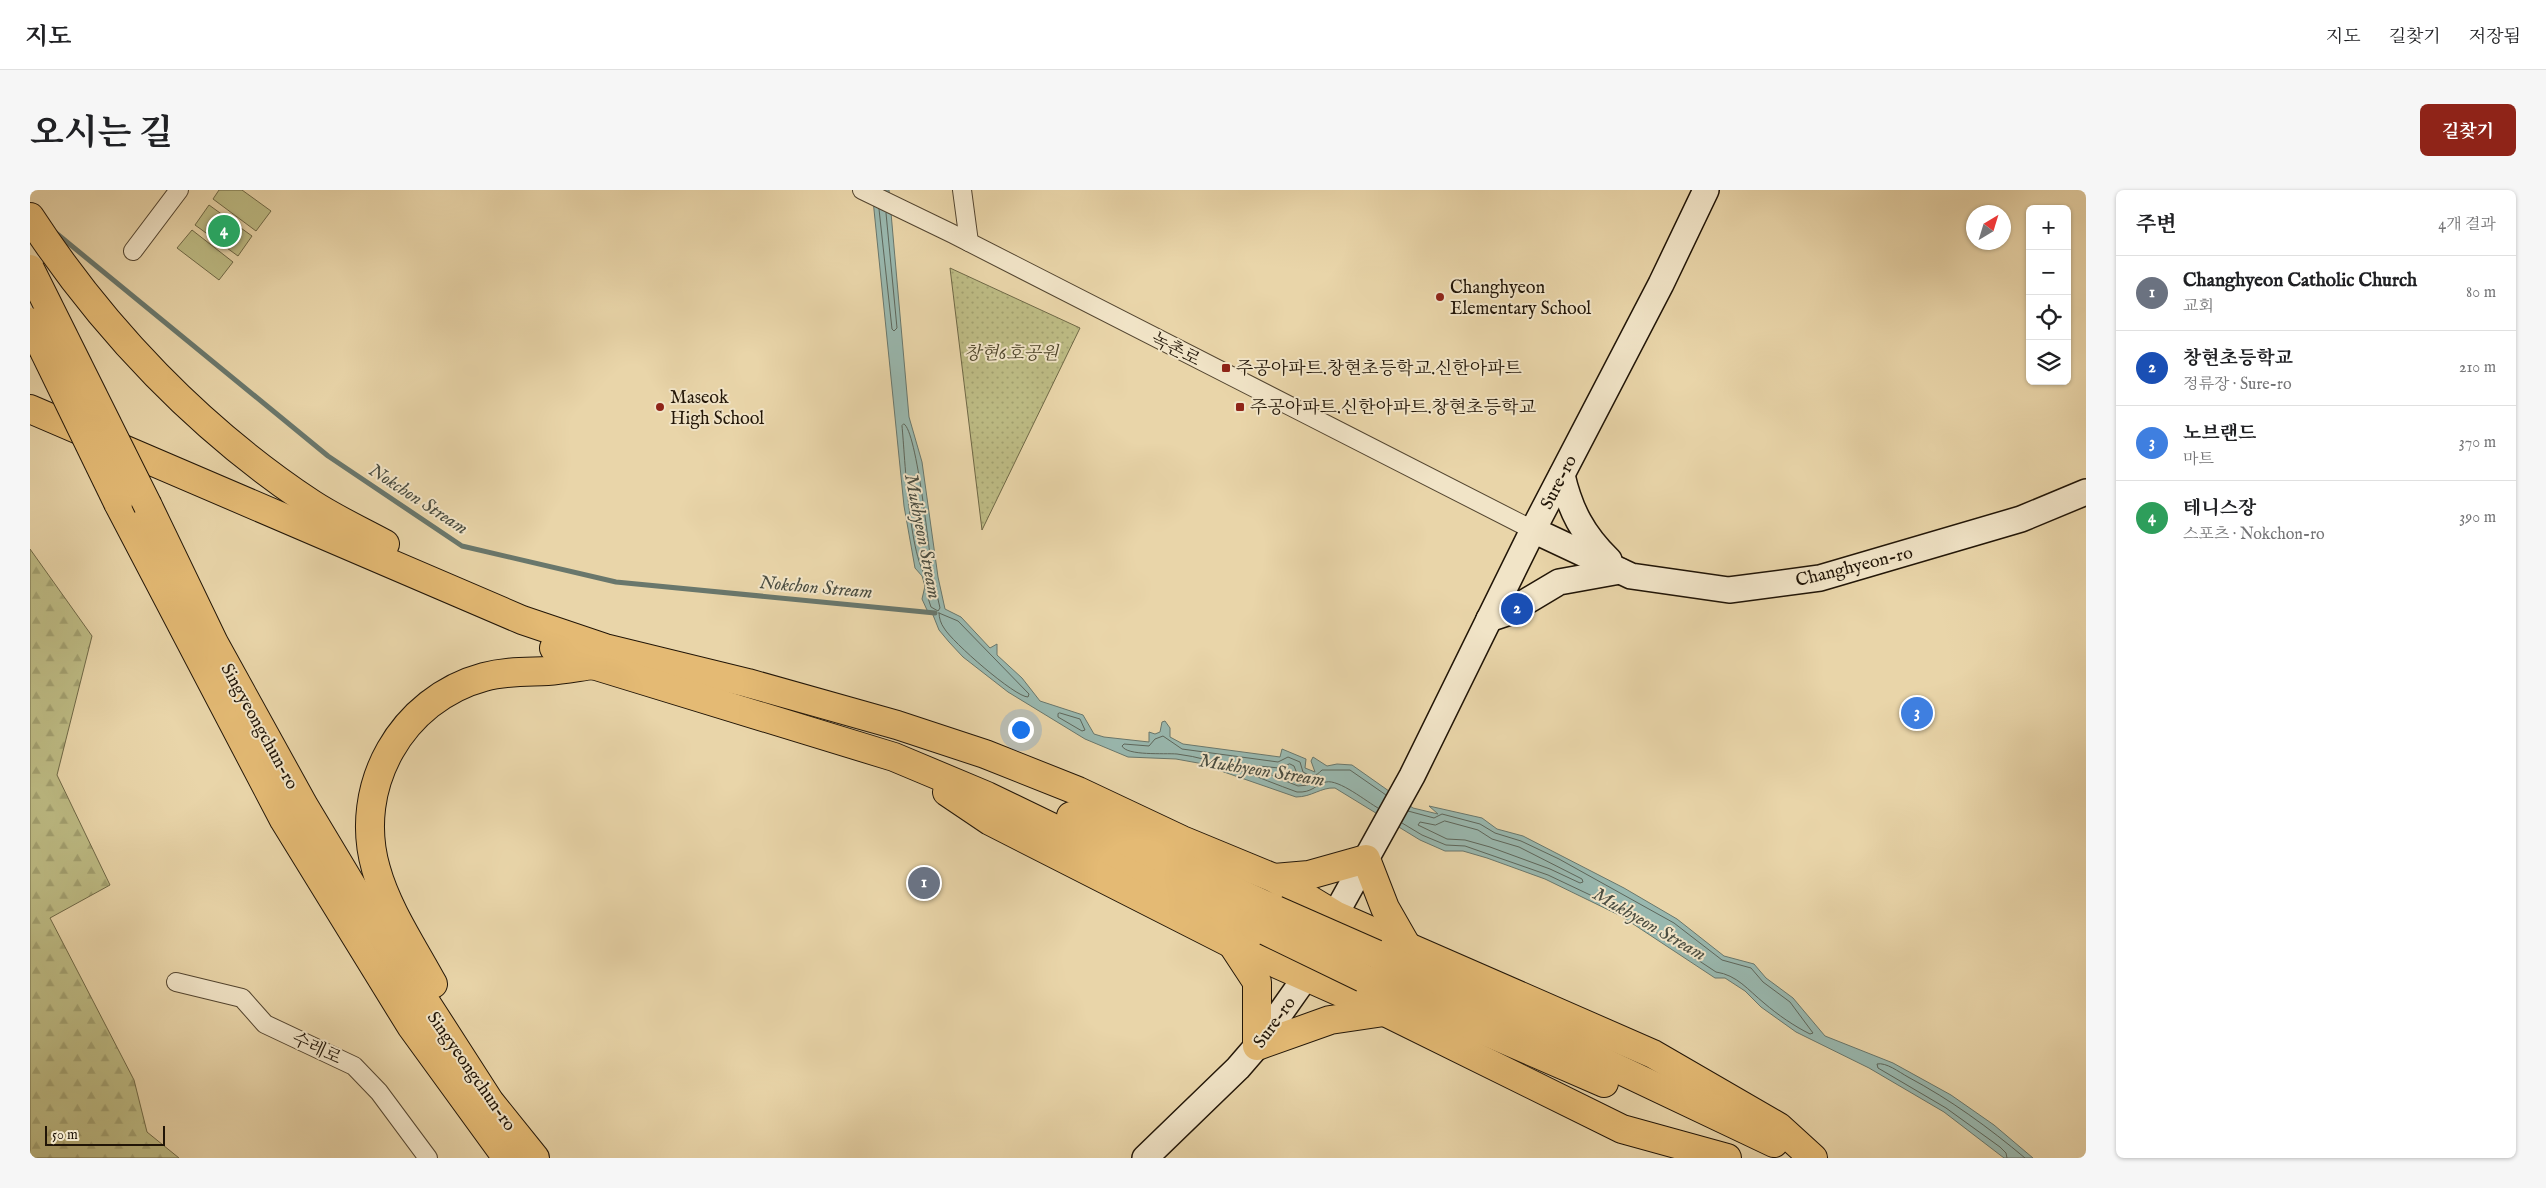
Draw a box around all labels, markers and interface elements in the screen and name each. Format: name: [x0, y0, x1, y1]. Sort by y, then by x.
text: 지도: [25, 22, 71, 53]
text: 지도: [2326, 26, 2361, 49]
text: 길찾기: [2389, 26, 2441, 49]
text: 저장됨: [2469, 26, 2521, 49]
button: 길찾기: [2420, 104, 2516, 156]
text: 오시는 길: [30, 112, 173, 157]
north arrow: [1966, 205, 2011, 250]
map controls: [2026, 205, 2071, 385]
button: +: [2026, 205, 2071, 250]
pin: 4: [208, 212, 240, 250]
text: 주변: [2136, 212, 2177, 239]
text: 4개 결과: [2438, 215, 2496, 235]
button: −: [2026, 250, 2071, 295]
text: Changhyeon Catholic Church: [2183, 269, 2417, 293]
place label: Changhyeon Elementary School: [1450, 277, 1591, 321]
text: 1: [2149, 283, 2155, 303]
text: 80 m: [2466, 283, 2496, 303]
marker: Changhyeon Elementary School: [1434, 291, 1446, 303]
button: locate: [2026, 295, 2071, 340]
text: 교회: [2183, 297, 2214, 317]
street label: 녹촌로: [1147, 328, 1204, 372]
button: layers: [2026, 340, 2071, 385]
park label: 창현6호공원: [964, 343, 1060, 366]
text: 창현초등학교: [2183, 347, 2293, 371]
place label: 주공아파트.창현초등학교.신한아파트: [1236, 358, 1523, 381]
text: 2: [2148, 358, 2156, 378]
text: 210 m: [2459, 358, 2496, 378]
marker: 주공아파트.창현초등학교.신한아파트: [1220, 362, 1232, 374]
text: 정류장 · Sure-ro: [2183, 375, 2292, 395]
place label: Maseok High School: [670, 387, 764, 431]
place label: 주공아파트.신한아파트.창현초등학교: [1250, 397, 1537, 420]
marker: Maseok High School: [654, 401, 666, 413]
marker: 주공아파트.신한아파트.창현초등학교: [1234, 401, 1246, 413]
text: 노브랜드: [2183, 422, 2256, 446]
text: 3: [2149, 433, 2155, 453]
text: 370 m: [2459, 433, 2496, 453]
text: 마트: [2183, 450, 2214, 470]
street label: Sure-ro: [1536, 451, 1583, 514]
water label: Nokchon Stream: [364, 459, 472, 541]
water label: Mukhyeon Stream: [898, 472, 946, 601]
text: 테니스장: [2183, 497, 2256, 521]
text: 4: [2148, 508, 2156, 528]
text: 390 m: [2459, 508, 2496, 528]
text: 스포츠 · Nokchon-ro: [2183, 525, 2325, 545]
street label: Changhyeon-ro: [1793, 542, 1916, 593]
water label: Nokchon Stream: [758, 571, 873, 605]
pin: 2: [1501, 590, 1533, 628]
street label: Singyeongchun-ro: [215, 660, 303, 794]
pin: 3: [1901, 694, 1933, 732]
your location: [1008, 717, 1034, 743]
water label: Mukhyeon Stream: [1197, 749, 1326, 793]
pin: 1: [908, 864, 940, 902]
water label: Mukhyeon Stream: [1588, 883, 1710, 967]
street label: Sure-ro: [1249, 992, 1302, 1053]
street label: Singyeongchun-ro: [421, 1008, 521, 1136]
street label: 수레로: [288, 1028, 345, 1071]
scale bar: [45, 1123, 165, 1146]
text: 50 m: [52, 1126, 78, 1144]

